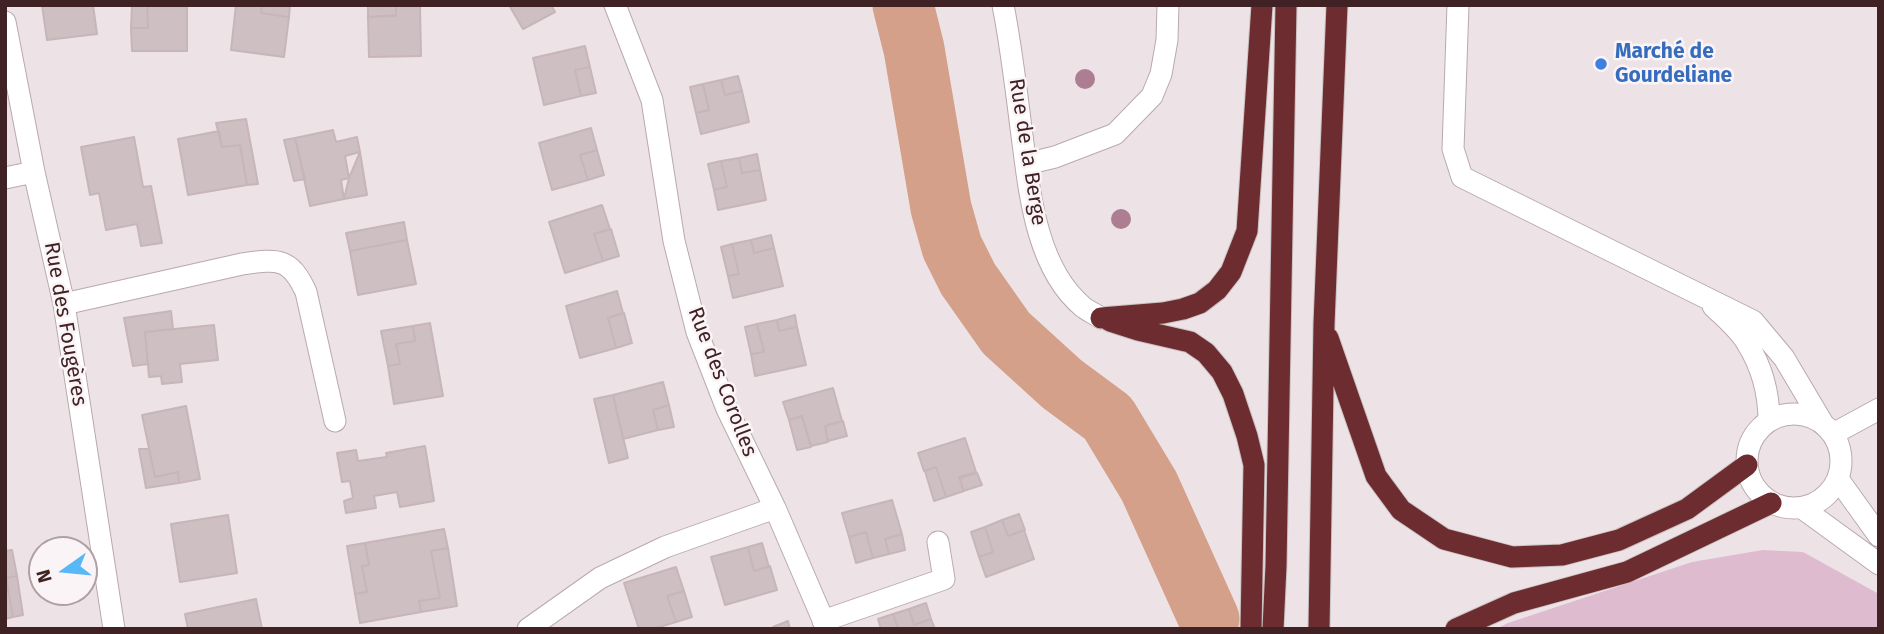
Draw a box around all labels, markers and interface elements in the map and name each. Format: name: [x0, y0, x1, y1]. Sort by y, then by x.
place label: Marché de Gourdeliane: [1615, 39, 1732, 89]
marker: Marché de Gourdeliane: [1593, 56, 1609, 72]
street label: Rue de la Berge: [1003, 77, 1051, 227]
street label: Rue des Fougères: [38, 240, 92, 408]
street label: Rue des Corolles: [682, 304, 762, 460]
north arrow: [28, 536, 98, 606]
text: N: [31, 567, 57, 585]

